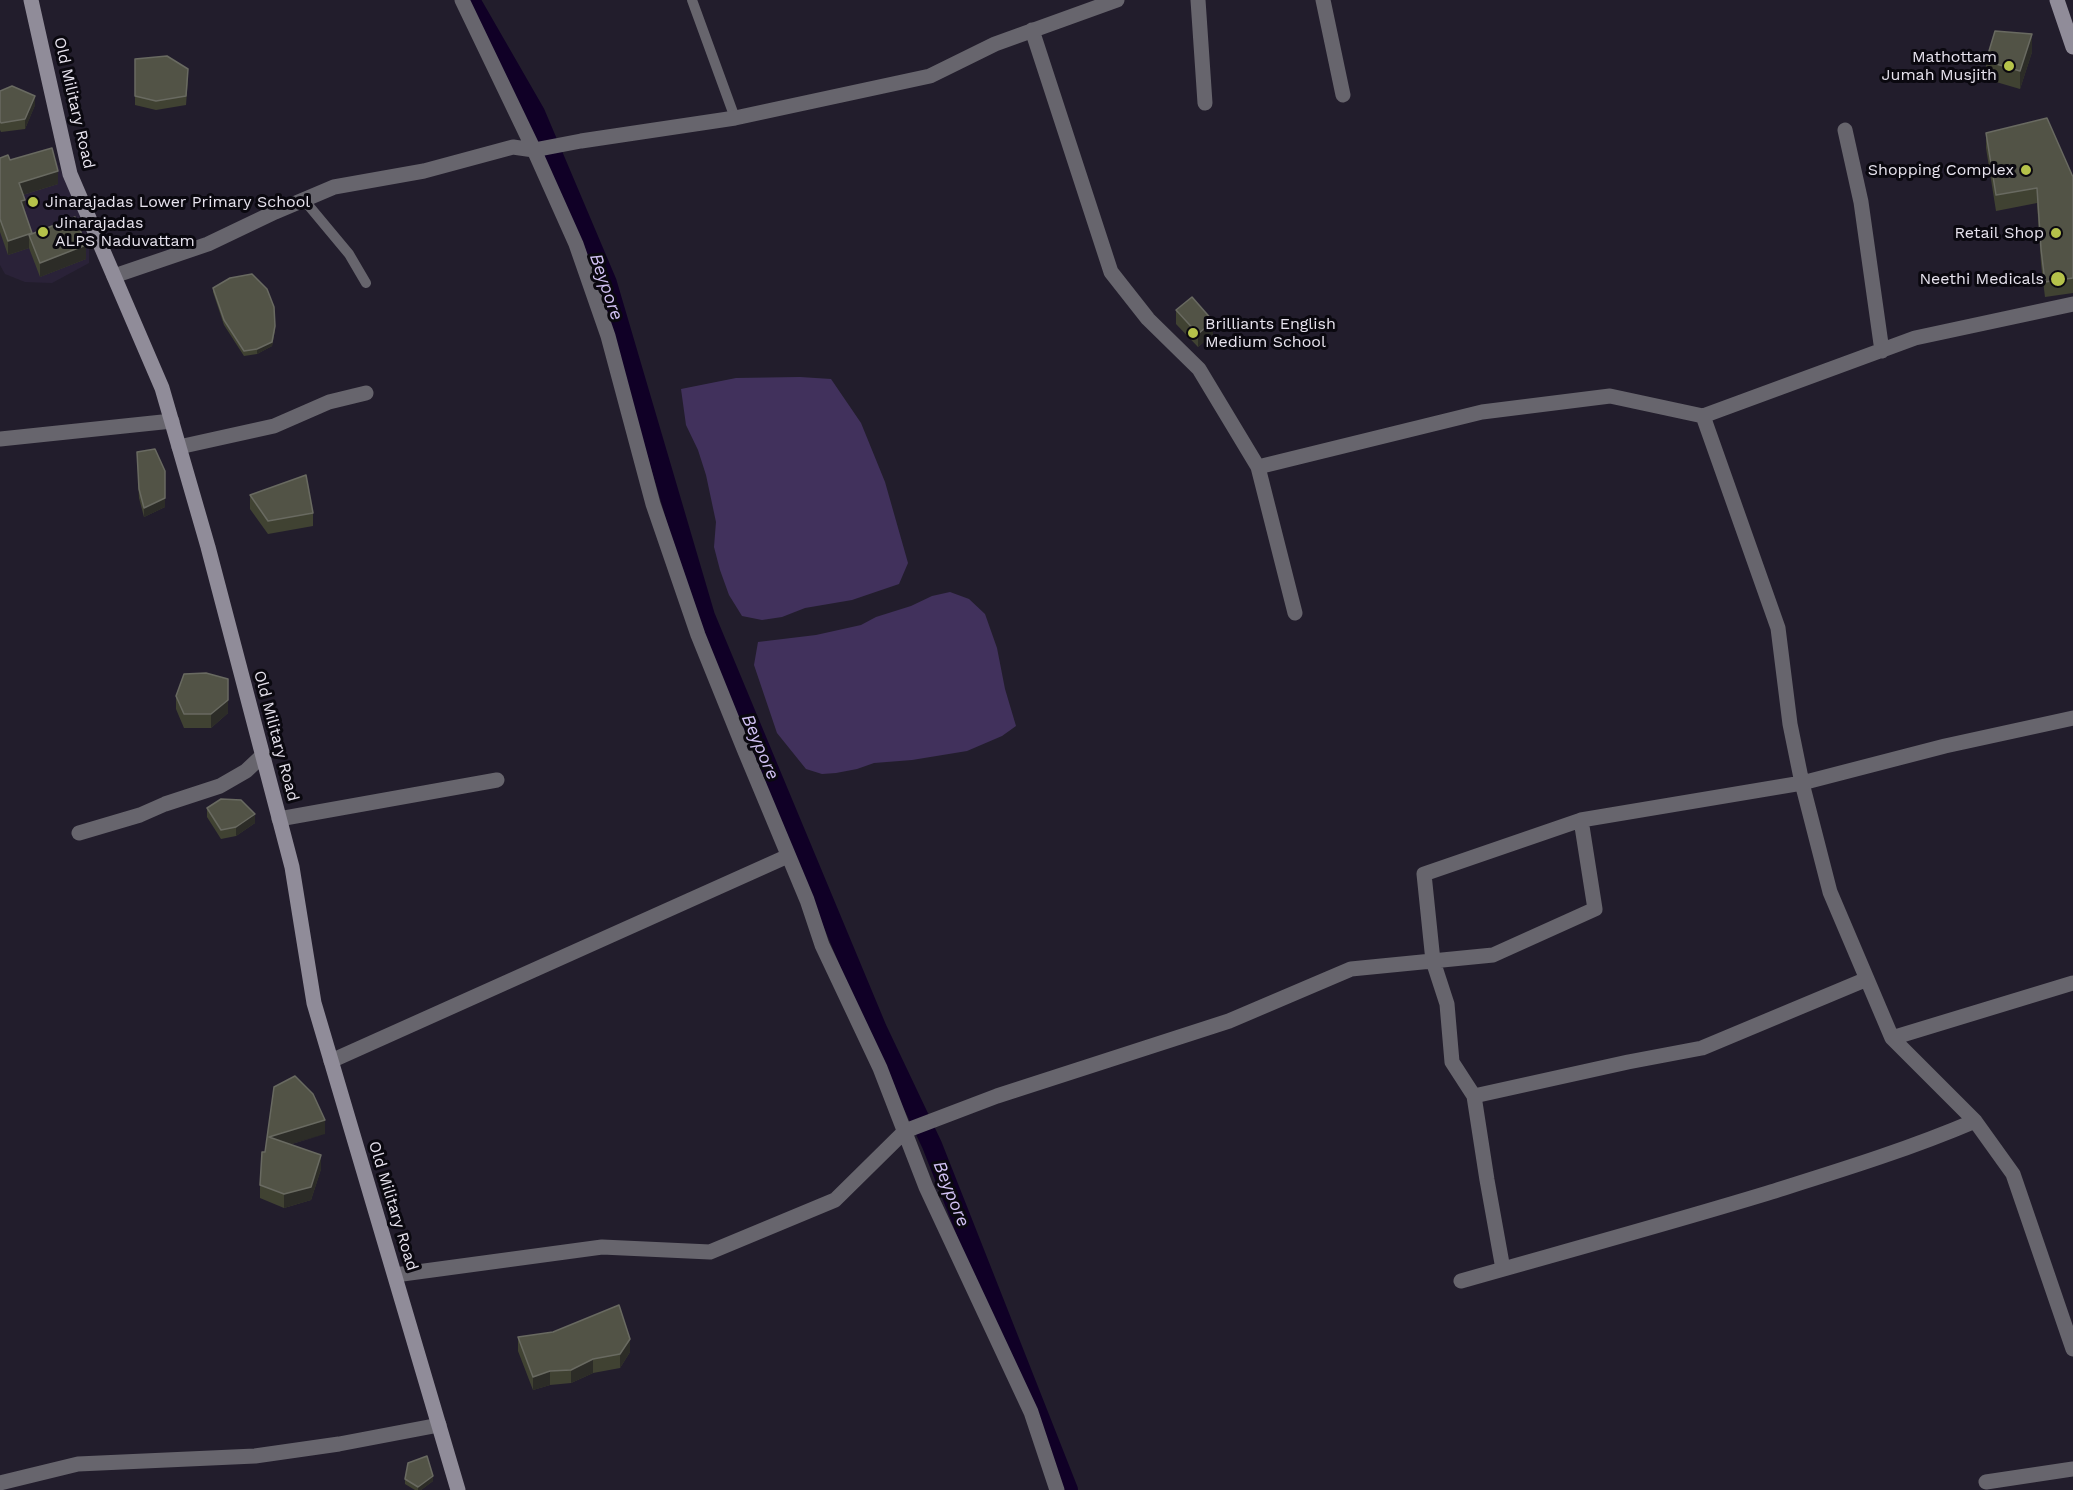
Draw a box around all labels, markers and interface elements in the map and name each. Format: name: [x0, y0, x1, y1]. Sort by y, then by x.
street label: Old Military Road: [50, 35, 98, 171]
place label: Mathottam Jumah Musjith: [1882, 47, 1997, 85]
marker: Mathottam Jumah Musjith: [2002, 59, 2016, 73]
place label: Shopping Complex: [1868, 160, 2014, 180]
marker: Shopping Complex: [2019, 163, 2033, 177]
place label: Jinarajadas Lower Primary School: [45, 192, 310, 212]
marker: Jinarajadas Lower Primary School: [26, 195, 40, 209]
place label: Jinarajadas ALPS Naduvattam: [55, 213, 195, 251]
place label: Retail Shop: [1954, 223, 2044, 243]
marker: Jinarajadas ALPS Naduvattam: [36, 225, 50, 239]
marker: Retail Shop: [2049, 226, 2063, 240]
water label: Beypore: [585, 251, 627, 323]
place label: Neethi Medicals: [1919, 269, 2044, 289]
marker: Neethi Medicals: [2049, 270, 2067, 288]
place label: Brilliants English Medium School: [1205, 314, 1336, 352]
marker: Brilliants English Medium School: [1186, 326, 1200, 340]
street label: Old Military Road: [249, 669, 303, 803]
water label: Beypore: [737, 711, 783, 783]
street label: Old Military Road: [364, 1139, 422, 1273]
water label: Beypore: [928, 1158, 974, 1230]

